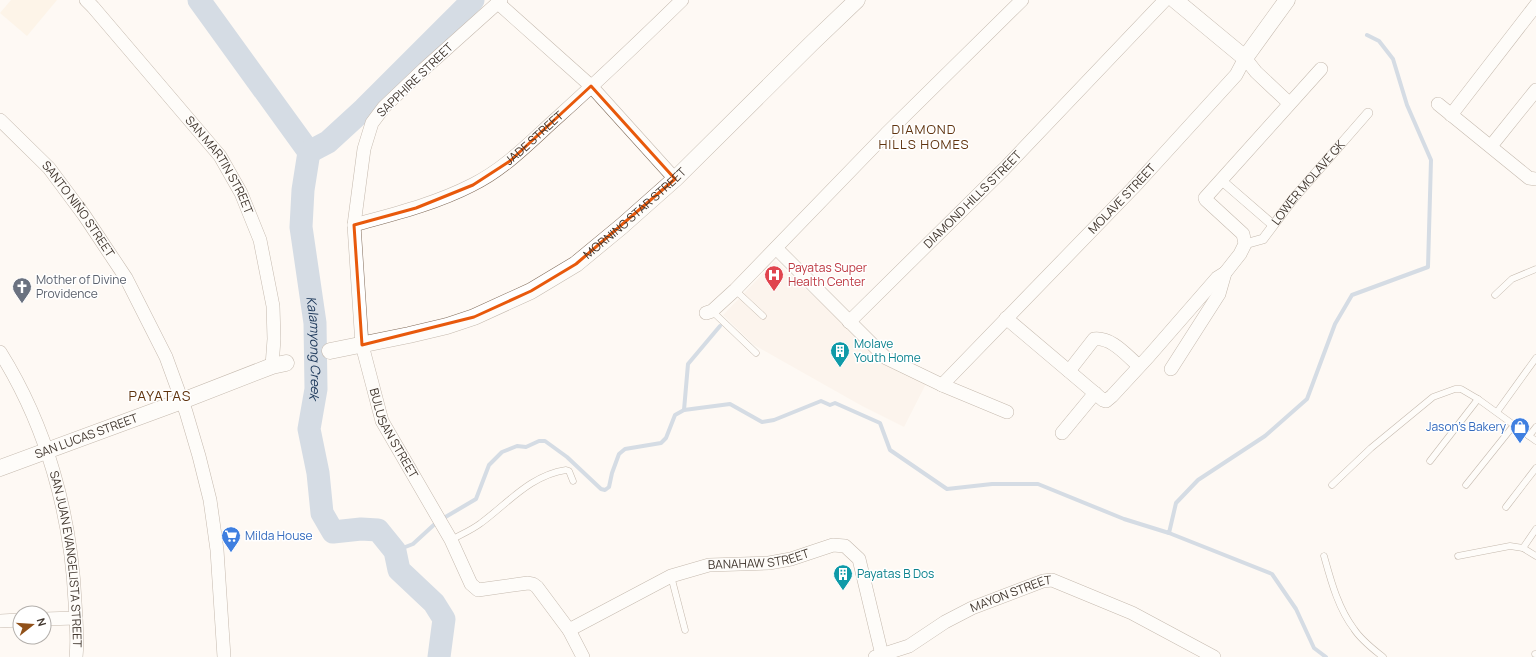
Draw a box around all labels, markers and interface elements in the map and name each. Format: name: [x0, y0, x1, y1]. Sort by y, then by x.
street label: SAPPHIRE STREET: [373, 38, 457, 121]
street label: JADE STREET: [501, 107, 568, 169]
street label: SAN MARTIN STREET: [182, 112, 258, 217]
district label: DIAMOND HILLS HOMES: [878, 120, 970, 153]
street label: LOWER MOLAVE GK: [1267, 136, 1349, 228]
street label: DIAMOND HILLS STREET: [920, 146, 1026, 252]
street label: SANTO NIÑO STREET: [38, 157, 119, 261]
street label: MOLAVE STREET: [1084, 159, 1160, 237]
street label: MORNING STAR STREET: [580, 163, 690, 262]
place label: Payatas Super Health Center: [788, 259, 868, 290]
hospital icon: Payatas Super Health Center: [763, 264, 785, 292]
place label: Mother of Divine Providence: [36, 271, 126, 302]
church icon: Mother of Divine Providence: [11, 276, 33, 304]
water label: Kalamyong Creek: [302, 295, 325, 404]
place label: Molave Youth Home: [854, 335, 921, 366]
building icon: Molave Youth Home: [829, 340, 851, 368]
district label: PAYATAS: [129, 386, 191, 405]
street label: BULUSAN STREET: [366, 386, 423, 482]
street label: SAN LUCAS STREET: [32, 409, 141, 463]
shop icon: Jason's Bakery: [1509, 416, 1531, 444]
place label: Jason's Bakery: [1426, 418, 1507, 435]
street label: SAN JUAN EVANGELISTA STREET: [46, 469, 86, 648]
supermarket icon: Milda House: [220, 525, 242, 553]
place label: Milda House: [245, 527, 313, 544]
street label: BANAHAW STREET: [708, 544, 812, 573]
building icon: Payatas B Dos: [832, 563, 854, 591]
place label: Payatas B Dos: [857, 565, 934, 582]
street label: MAYON STREET: [968, 571, 1053, 616]
north arrow: [12, 605, 52, 645]
text: N: [34, 616, 50, 628]

